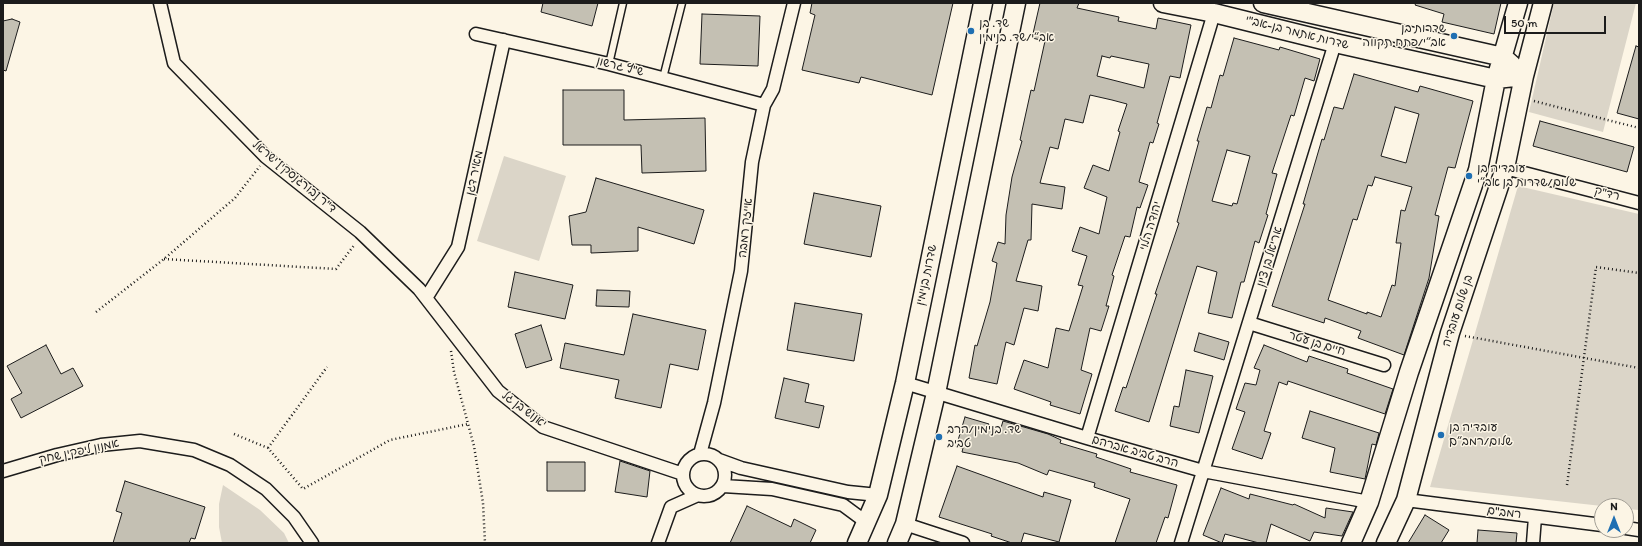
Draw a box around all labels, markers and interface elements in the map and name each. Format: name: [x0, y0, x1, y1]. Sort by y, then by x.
scale bar: [1506, 8, 1608, 34]
street label: שדרות אתמר בן-אב"י: [1244, 13, 1350, 53]
text: 50 m: [1511, 16, 1537, 30]
place label: שד. בן אב״י/שד. בנימין: [979, 17, 1054, 45]
place label: שדרות בן אב״י/פתח תקווה: [1362, 22, 1446, 50]
marker: שד. בן אב״י/שד. בנימין: [966, 26, 976, 36]
marker: שדרות בן אב״י/פתח תקווה: [1449, 31, 1459, 41]
street label: ש"ץ גרשון: [595, 54, 645, 80]
street label: ד"ר [בורגנסקי] ישראל: [249, 138, 339, 216]
street label: מאיר דגן: [463, 149, 487, 197]
place label: עובדיה בן שלום/שדרות בן אב״י: [1477, 162, 1576, 190]
marker: עובדיה בן שלום/שדרות בן אב״י: [1464, 171, 1474, 181]
street label: רד"ק: [1593, 184, 1621, 204]
street label: אייזק רמבה: [736, 197, 756, 259]
street label: יהודה הלוי: [1137, 200, 1165, 252]
street label: אריאל בן ציון: [1254, 225, 1286, 289]
street label: שדרות בנימין: [914, 243, 940, 307]
street label: בן שלום עובדיה: [1440, 273, 1476, 349]
street label: חיים בן עטר: [1287, 328, 1347, 360]
street label: יאנוש בן גל: [499, 389, 549, 431]
place label: עובדיה בן שלום/רמב״ם: [1449, 421, 1513, 449]
place label: שד. בנימין/הרב טביב: [947, 423, 1021, 451]
marker: עובדיה בן שלום/רמב״ם: [1436, 430, 1446, 440]
marker: שד. בנימין/הרב טביב: [934, 432, 944, 442]
street label: הרב טביב אברהם: [1090, 433, 1180, 471]
street label: אמנון ליפקין שחק: [37, 436, 121, 468]
north arrow: [1594, 498, 1634, 538]
text: N: [1610, 500, 1618, 513]
street label: רמב"ם: [1486, 504, 1522, 522]

